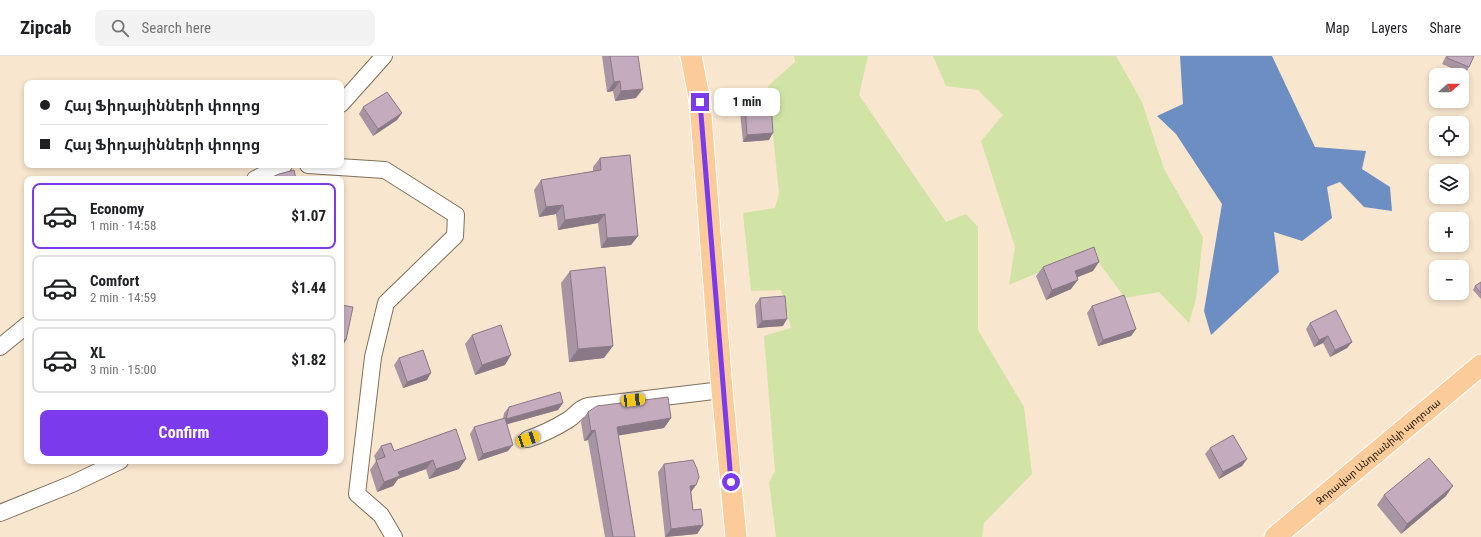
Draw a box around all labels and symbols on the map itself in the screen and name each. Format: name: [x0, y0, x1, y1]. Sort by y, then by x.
north arrow: [1429, 68, 1469, 108]
callout: 1 min: [714, 88, 780, 116]
route end: [691, 93, 709, 111]
car: [620, 393, 646, 407]
street label: Զորավար Անդրանիկի պողոտա: [1313, 396, 1442, 506]
car: [515, 429, 541, 449]
route start: [722, 473, 740, 491]

